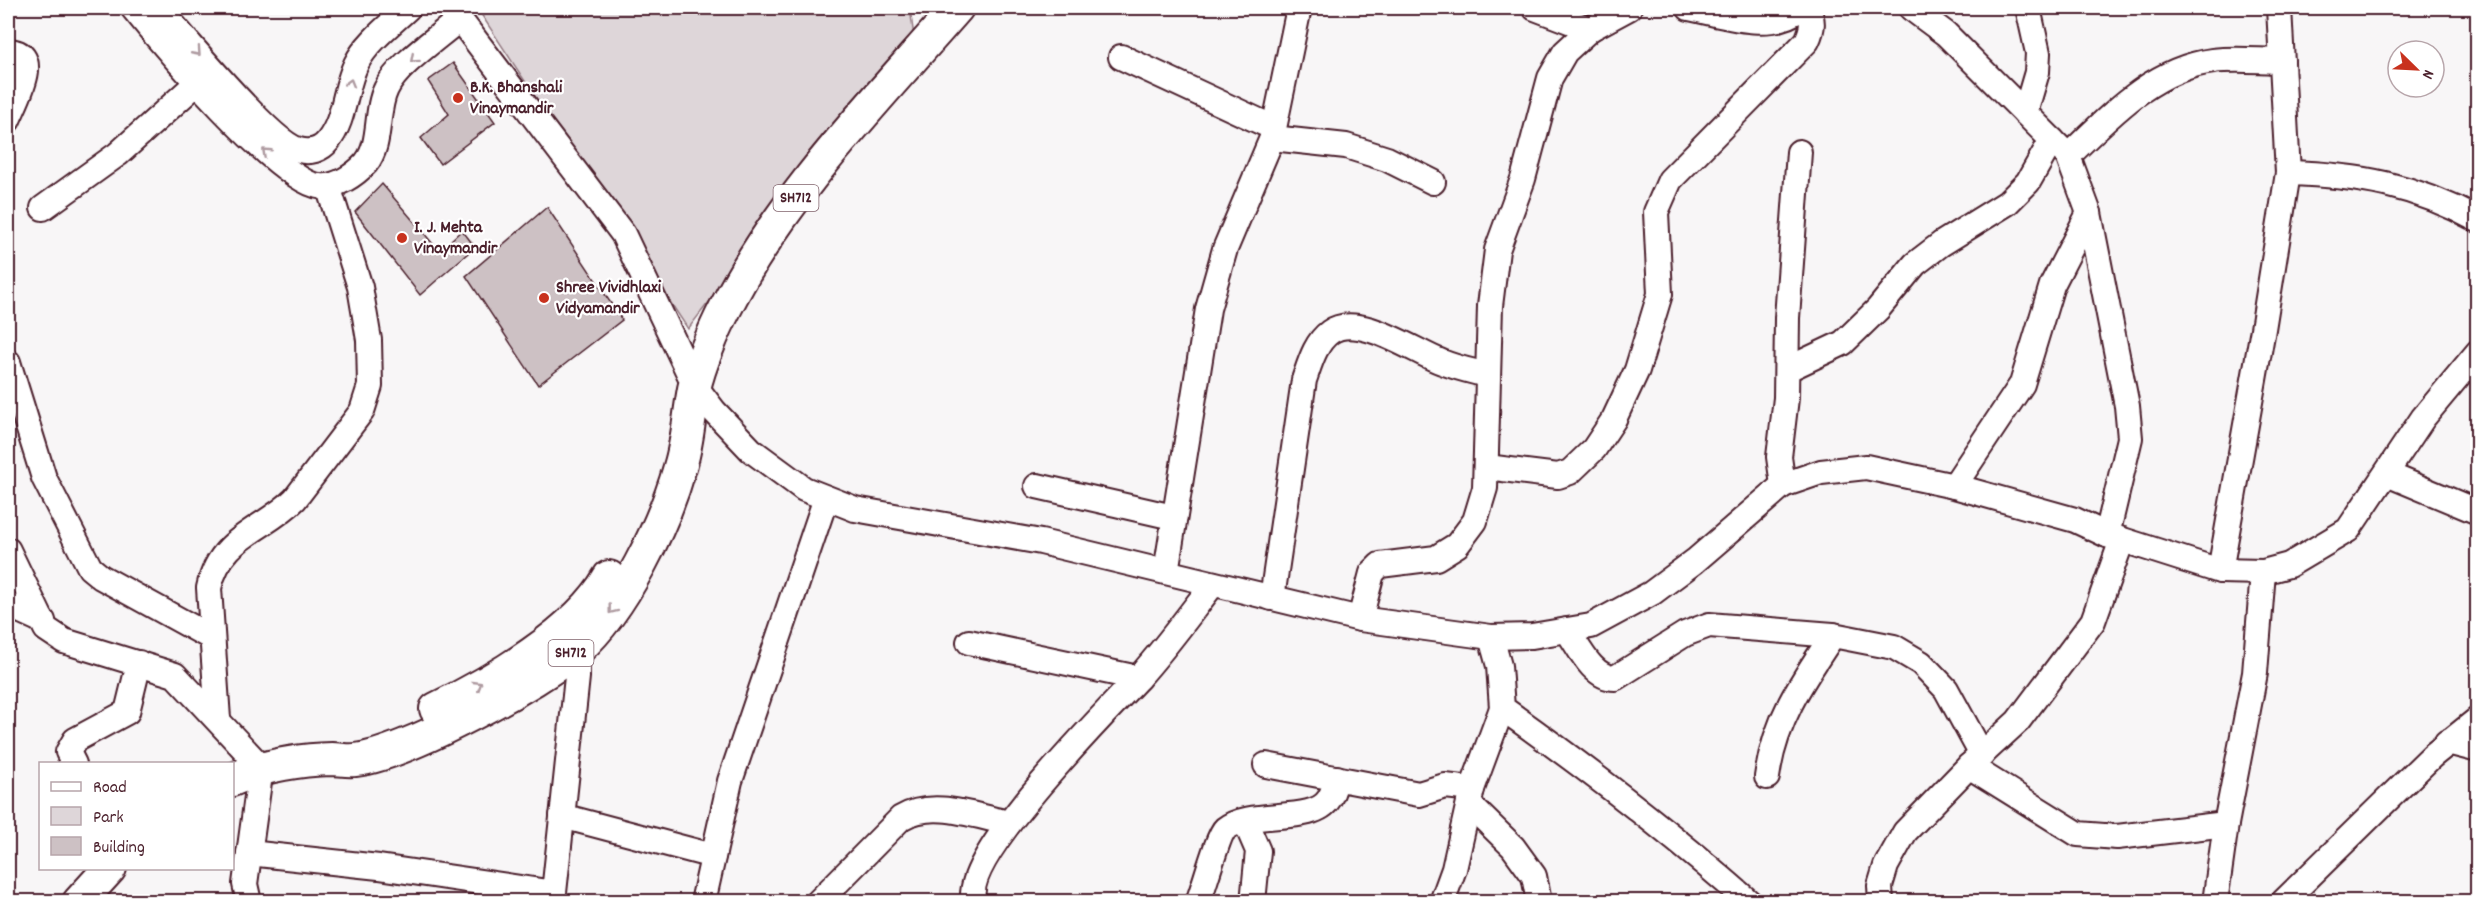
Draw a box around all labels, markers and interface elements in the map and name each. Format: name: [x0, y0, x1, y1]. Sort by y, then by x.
north arrow: [2386, 39, 2446, 99]
one-way arrow: [190, 45, 201, 56]
one-way arrow: [411, 52, 421, 63]
text: N: [2415, 66, 2440, 82]
place label: B.K. Bhanshali Vinaymandir: [470, 76, 563, 122]
one-way arrow: [343, 78, 355, 89]
marker: B.K. Bhanshali Vinaymandir: [451, 91, 465, 105]
one-way arrow: [263, 148, 273, 159]
road number: SH712: [774, 185, 818, 211]
place label: I. J. Mehta Vinaymandir: [414, 216, 498, 262]
marker: I. J. Mehta Vinaymandir: [395, 231, 409, 245]
place label: Shree Vividhlaxi Vidyamandir: [556, 276, 662, 322]
marker: Shree Vividhlaxi Vidyamandir: [537, 291, 551, 305]
one-way arrow: [608, 603, 619, 614]
road number: SH712: [548, 640, 594, 666]
one-way arrow: [472, 681, 482, 693]
legend: [39, 762, 234, 870]
text: Road: [93, 776, 127, 801]
text: Park: [93, 806, 124, 831]
text: Building: [93, 836, 145, 861]

